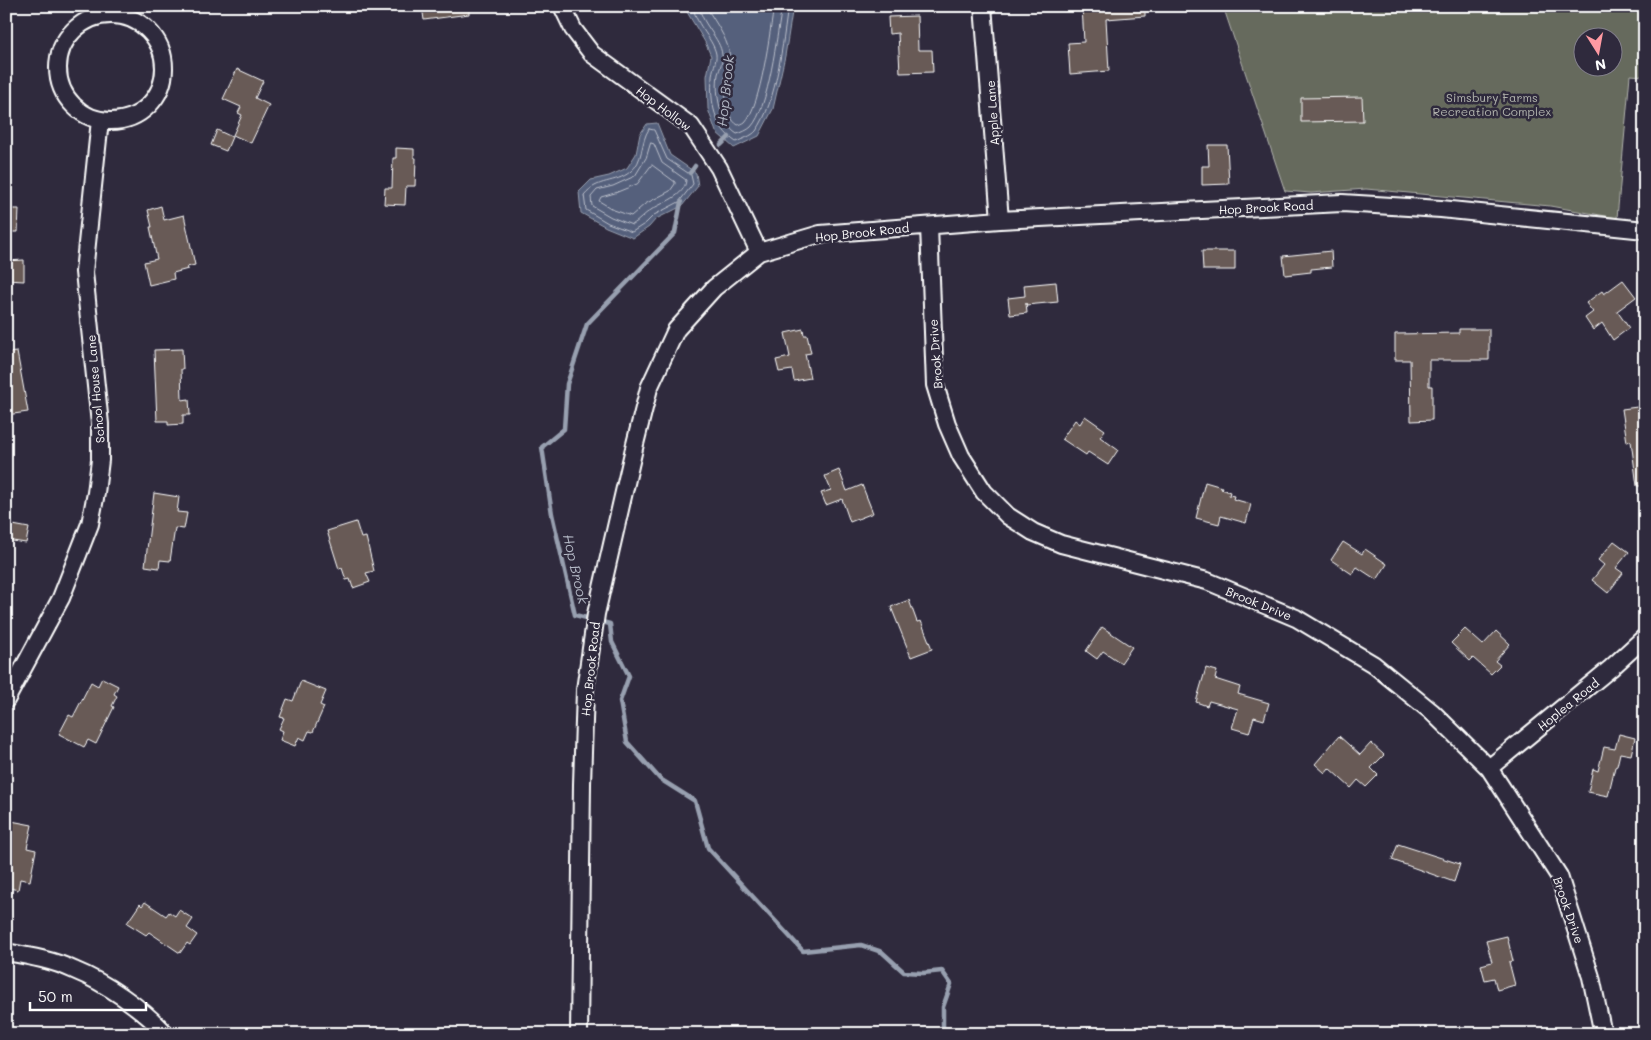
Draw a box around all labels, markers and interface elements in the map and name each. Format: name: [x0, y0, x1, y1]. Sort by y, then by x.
north arrow: [1574, 28, 1624, 78]
water label: Hop Brook: [712, 54, 738, 127]
text: N: [1594, 55, 1608, 76]
street label: Apple Lane: [982, 80, 1002, 146]
street label: Hop Hollow: [633, 82, 695, 134]
park label: Simsbury Farms Recreation Complex: [1433, 89, 1551, 119]
street label: Hop Brook Road: [1218, 197, 1314, 217]
street label: Hop Brook Road: [814, 219, 910, 245]
street label: Brook Drive: [925, 319, 945, 389]
street label: School House Lane: [82, 334, 108, 444]
water label: Hop Brook: [559, 532, 593, 606]
street label: Brook Drive: [1224, 583, 1294, 623]
street label: Hop Brook Road: [577, 621, 603, 717]
street label: Hoplea Road: [1534, 674, 1602, 734]
street label: Brook Drive: [1550, 874, 1588, 946]
scale bar: [30, 980, 146, 1012]
text: 50 m: [38, 986, 73, 1006]

